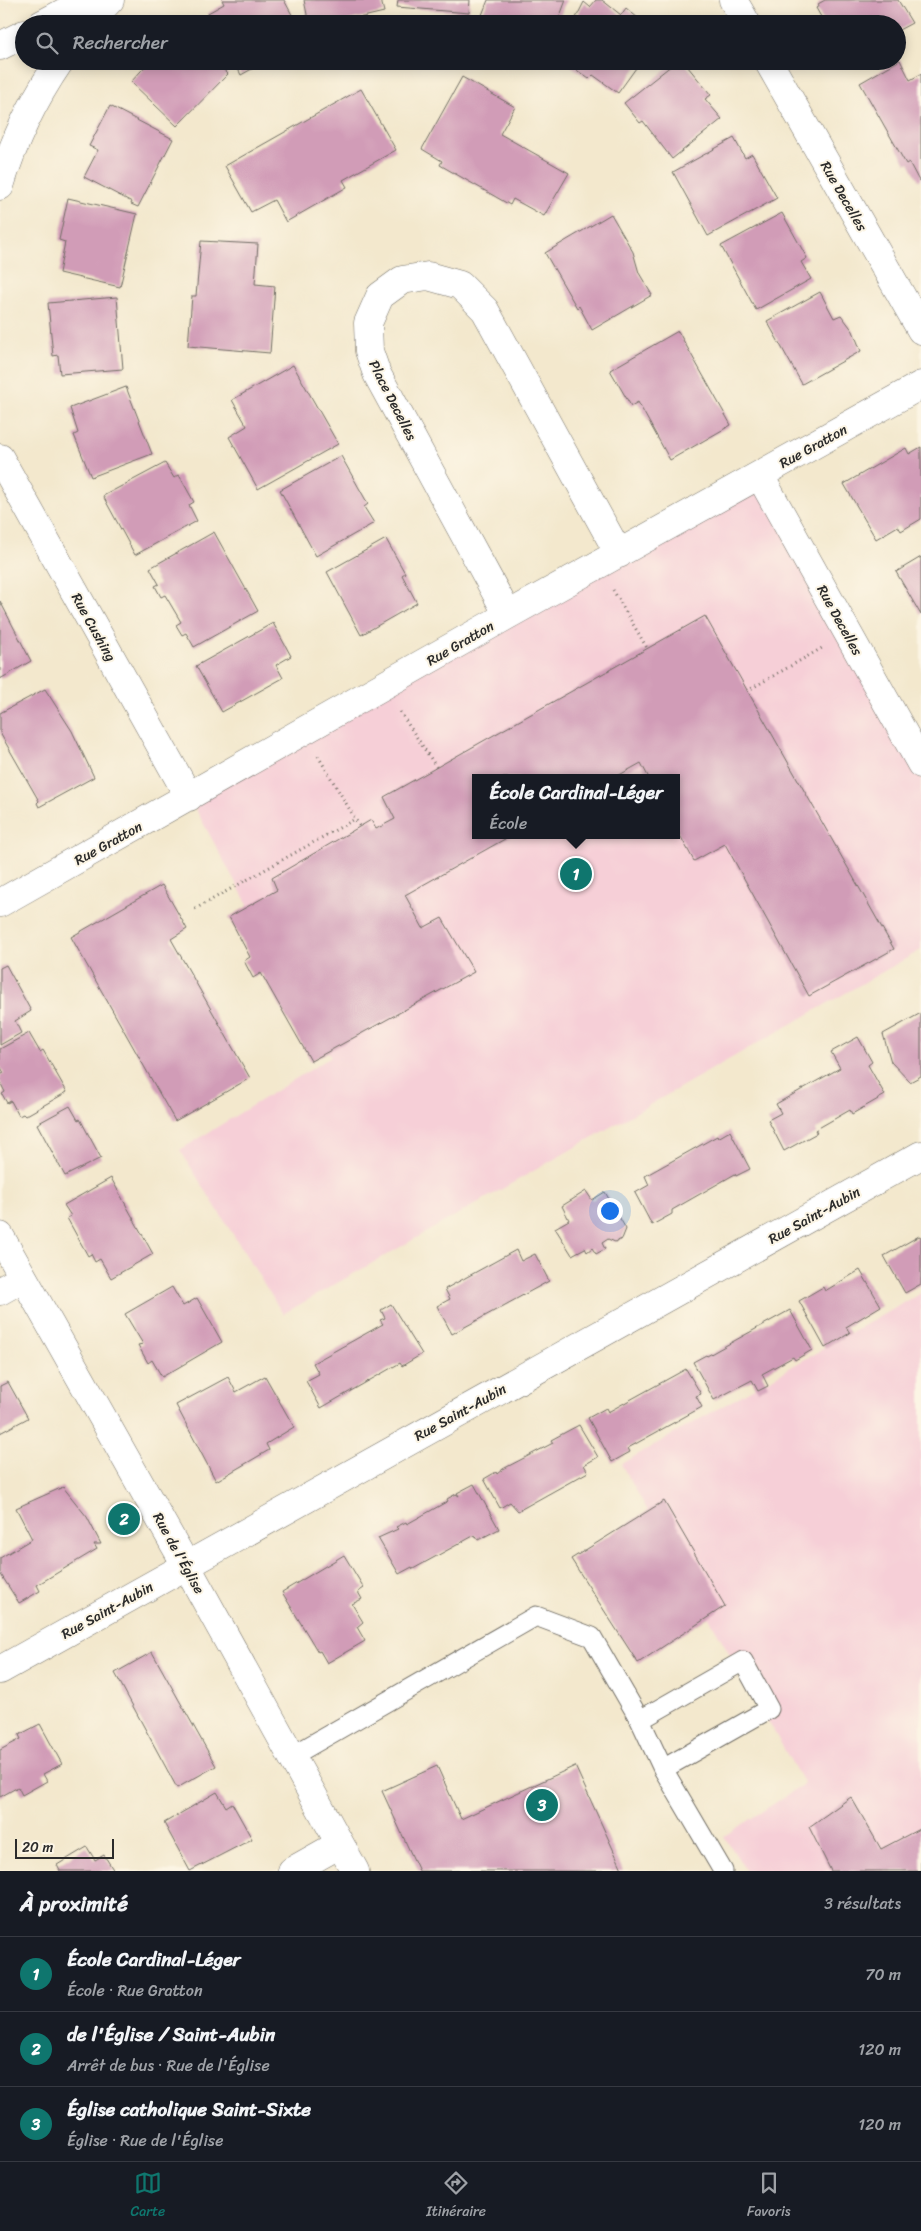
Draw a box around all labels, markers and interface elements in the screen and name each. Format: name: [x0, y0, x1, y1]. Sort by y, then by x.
search box: [15, 15, 906, 70]
text: Rechercher: [73, 26, 168, 59]
icon: search: [33, 29, 61, 57]
street label: Rue Decelles: [813, 156, 874, 237]
street label: Place Decelles: [362, 356, 424, 445]
street label: Rue Gratton: [775, 417, 852, 475]
street label: Rue Decelles: [810, 580, 870, 661]
street label: Rue Cushing: [64, 588, 123, 666]
street label: Rue Gratton: [422, 614, 499, 673]
popup: [472, 774, 680, 839]
text: École Cardinal-Léger: [489, 776, 663, 809]
text: École: [489, 809, 527, 838]
street label: Rue Gratton: [70, 814, 147, 872]
pin: 1: [560, 855, 592, 893]
street label: Rue Saint-Aubin: [763, 1179, 865, 1251]
your location: [597, 1198, 623, 1224]
street label: Rue Saint-Aubin: [409, 1376, 511, 1448]
pin: 2: [108, 1500, 140, 1538]
street label: Rue de l'Église: [146, 1508, 211, 1599]
street label: Rue Saint-Aubin: [56, 1574, 158, 1646]
pin: 3: [526, 1786, 558, 1824]
text: 20 m: [22, 1835, 53, 1860]
scale bar: [15, 1836, 114, 1859]
text: À proximité: [20, 1885, 128, 1923]
text: 3 résultats: [824, 1889, 901, 1918]
text: École Cardinal-Léger: [67, 1943, 240, 1976]
text: 1: [33, 1960, 39, 1989]
text: 70 m: [865, 1960, 901, 1989]
text: École · Rue Gratton: [67, 1976, 203, 2005]
text: de l'Église / Saint-Aubin: [67, 2018, 275, 2051]
text: 2: [31, 2035, 41, 2064]
text: 120 m: [858, 2035, 901, 2064]
text: Arrêt de bus · Rue de l'Église: [67, 2051, 270, 2080]
text: Église catholique Saint-Sixte: [67, 2093, 311, 2126]
text: 3: [32, 2110, 40, 2139]
text: 120 m: [858, 2110, 901, 2139]
text: Église · Rue de l'Église: [67, 2126, 223, 2155]
tab: Carte: [130, 2169, 165, 2224]
tab: Itinéraire: [426, 2169, 486, 2224]
tab: Favoris: [747, 2169, 791, 2224]

